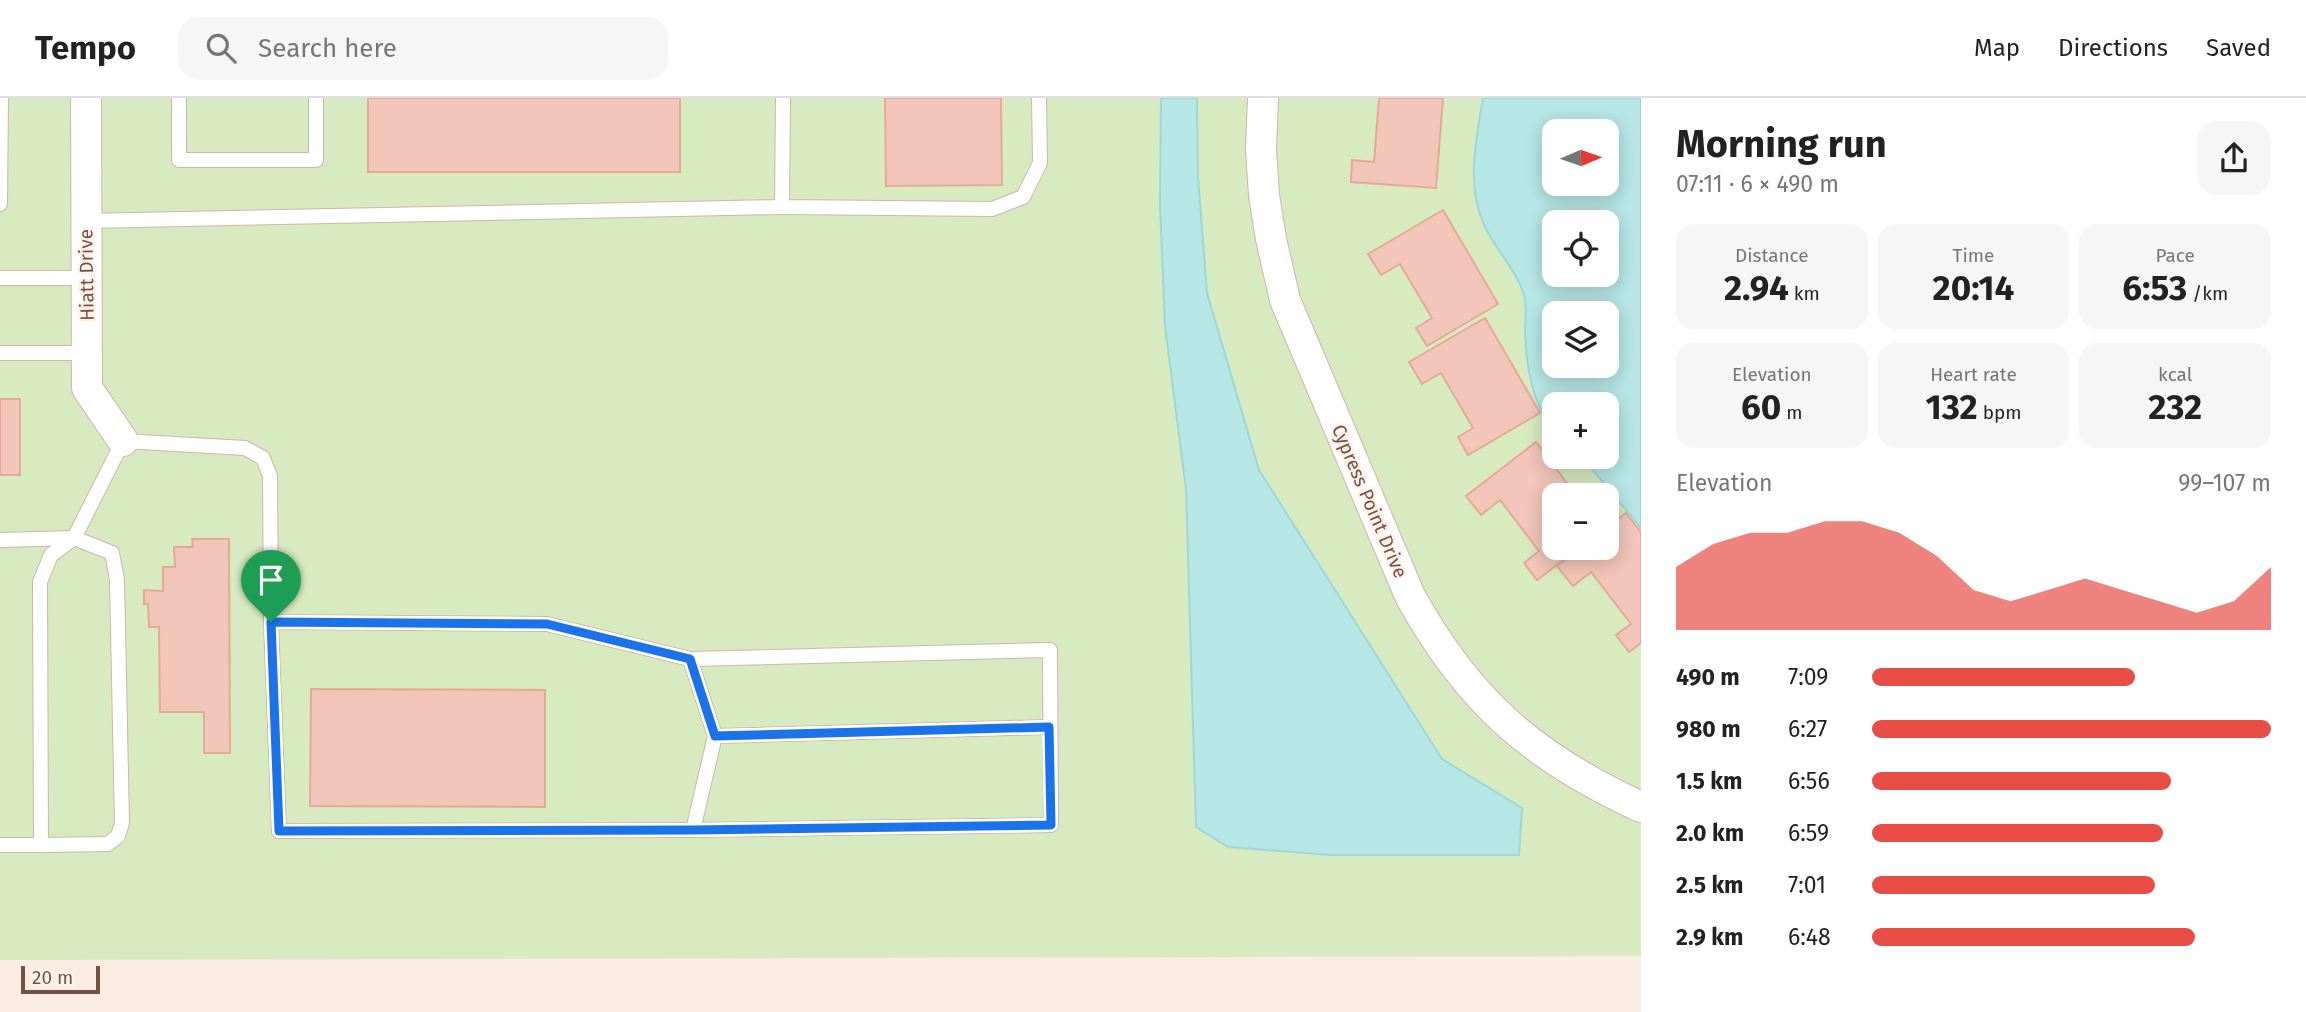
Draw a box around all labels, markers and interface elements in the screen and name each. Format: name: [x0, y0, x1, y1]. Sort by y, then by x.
search box: [178, 17, 668, 80]
text: Tempo: [35, 28, 136, 68]
icon: search: [202, 29, 240, 67]
text: Search here: [258, 33, 397, 64]
text: Map: [1974, 34, 2020, 62]
text: Directions: [2058, 34, 2168, 62]
text: Saved: [2206, 34, 2271, 62]
north arrow: [1542, 119, 1619, 196]
map controls: [1542, 119, 1619, 560]
text: Morning run: [1676, 121, 1887, 167]
button: share: [2197, 121, 2271, 195]
text: 07:11 · 6 × 490 m: [1676, 170, 1839, 198]
button: locate: [1542, 210, 1619, 287]
street label: Hiatt Drive: [74, 229, 99, 321]
text: Distance: [1735, 244, 1809, 267]
text: Time: [1953, 244, 1994, 267]
text: Pace: [2155, 244, 2195, 267]
text: 2.94: [1724, 267, 1789, 309]
text: 20:14: [1933, 267, 2014, 309]
text: 6:53: [2122, 267, 2187, 309]
text: km: [1789, 282, 1820, 305]
text: /km: [2187, 282, 2228, 305]
button: layers: [1542, 301, 1619, 378]
text: Elevation: [1732, 363, 1812, 386]
text: Heart rate: [1930, 363, 2017, 386]
text: kcal: [2158, 363, 2192, 386]
text: 60: [1741, 386, 1781, 428]
text: 132: [1925, 386, 1978, 428]
text: 232: [2148, 386, 2202, 428]
button: +: [1542, 392, 1619, 469]
text: m: [1781, 401, 1803, 424]
text: bpm: [1978, 401, 2022, 424]
street label: Cypress Point Drive: [1327, 421, 1412, 581]
text: Elevation: [1676, 469, 1772, 497]
text: 99–107 m: [2178, 469, 2271, 497]
button: −: [1542, 483, 1619, 560]
pin: [241, 550, 301, 622]
icon: arrive: [252, 561, 290, 599]
text: 490 m: [1676, 663, 1740, 691]
text: 7:09: [1788, 663, 1828, 691]
text: 980 m: [1676, 715, 1741, 743]
text: 6:27: [1788, 715, 1827, 743]
text: 1.5 km: [1676, 767, 1742, 795]
text: 6:56: [1788, 767, 1830, 795]
text: 2.0 km: [1676, 819, 1744, 847]
text: 6:59: [1788, 819, 1829, 847]
text: 2.5 km: [1676, 871, 1744, 899]
text: 7:01: [1788, 871, 1826, 899]
text: 2.9 km: [1676, 923, 1743, 951]
text: 6:48: [1788, 923, 1831, 951]
scale bar: [21, 963, 100, 995]
text: 20 m: [32, 966, 73, 989]

